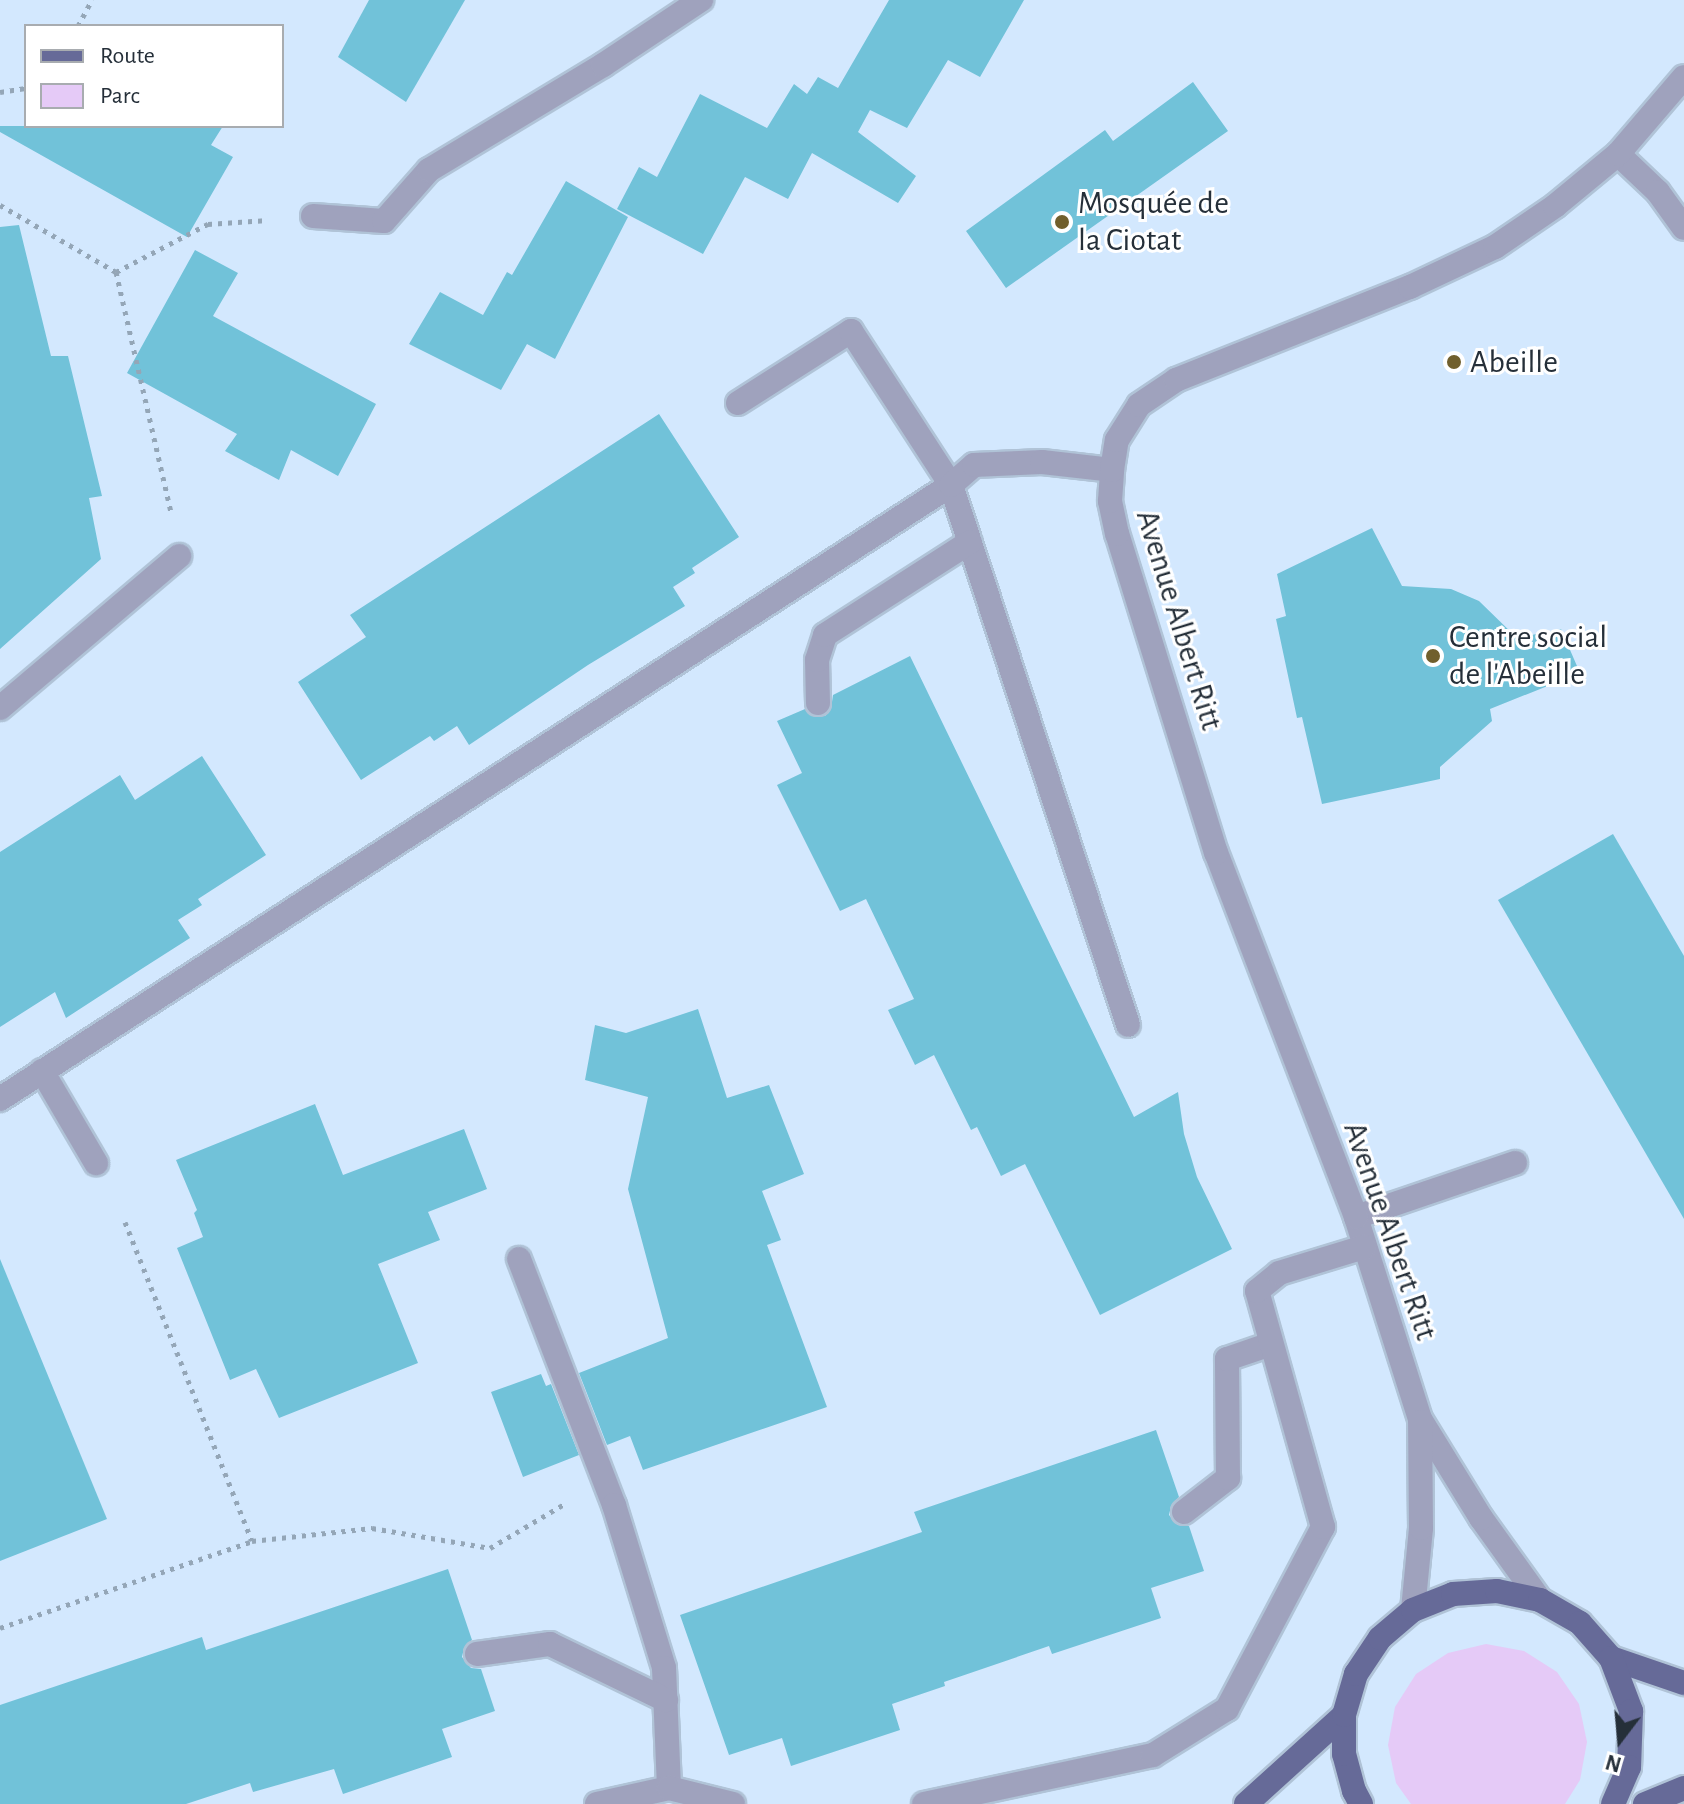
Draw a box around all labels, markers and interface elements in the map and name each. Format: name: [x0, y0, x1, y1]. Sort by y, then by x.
legend: [24, 24, 284, 128]
text: Route: [100, 44, 155, 68]
text: Parc: [100, 84, 140, 108]
place label: Mosquée de la Ciotat: [1078, 185, 1229, 260]
marker: Mosquée de la Ciotat: [1053, 213, 1071, 231]
place label: Abeille: [1470, 343, 1558, 381]
marker: Abeille: [1445, 353, 1463, 371]
street label: Avenue Albert Ritt: [1127, 505, 1231, 735]
place label: Centre social de l'Abeille: [1449, 619, 1607, 694]
marker: Centre social de l'Abeille: [1424, 647, 1442, 665]
street label: Avenue Albert Ritt: [1335, 1117, 1445, 1345]
north arrow: [1580, 1700, 1660, 1780]
text: N: [1603, 1750, 1624, 1776]

